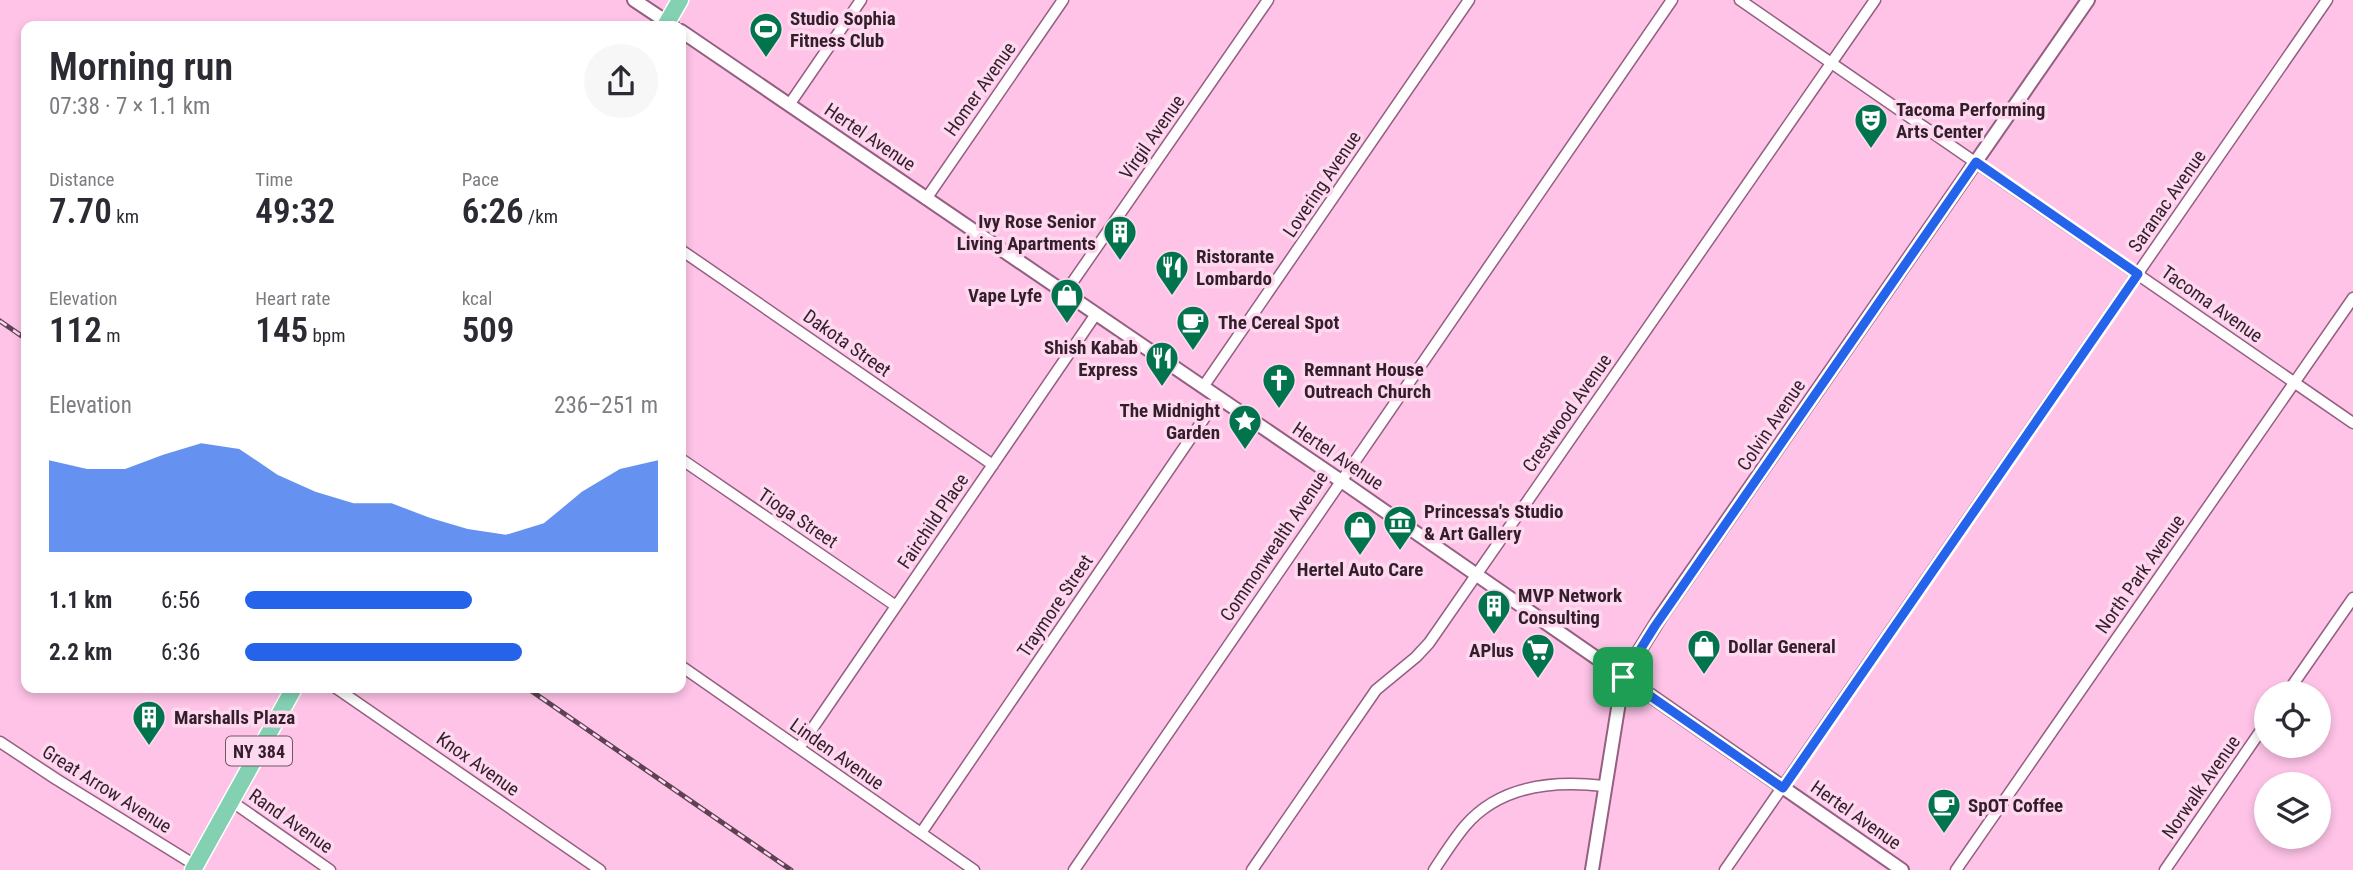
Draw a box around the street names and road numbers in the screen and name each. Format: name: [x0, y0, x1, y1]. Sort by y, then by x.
street label: Homer Avenue: [939, 38, 1021, 140]
street label: Virgil Avenue: [1115, 90, 1190, 184]
street label: Hertel Avenue: [820, 98, 920, 176]
street label: Lovering Avenue: [1278, 126, 1366, 241]
street label: Saranac Avenue: [2123, 145, 2211, 257]
street label: Tacoma Avenue: [2157, 261, 2267, 348]
street label: Dakota Street: [799, 304, 895, 382]
street label: Crestwood Avenue: [1518, 349, 1616, 477]
street label: Colvin Avenue: [1732, 375, 1810, 475]
street label: Hertel Avenue: [1288, 417, 1388, 495]
street label: Commonwealth Avenue: [1215, 466, 1333, 625]
street label: Fairchild Place: [893, 469, 973, 573]
street label: Tioga Street: [754, 483, 842, 553]
street label: North Park Avenue: [2091, 510, 2190, 638]
street label: Traymore Street: [1012, 550, 1098, 662]
street label: Linden Avenue: [786, 713, 888, 795]
street label: Knox Avenue: [432, 727, 524, 801]
street label: Norwalk Avenue: [2157, 731, 2245, 843]
road number: NY 384: [226, 736, 292, 766]
street label: Great Arrow Avenue: [38, 740, 176, 838]
street label: Hertel Avenue: [1806, 775, 1906, 855]
street label: Rand Avenue: [245, 784, 337, 858]

